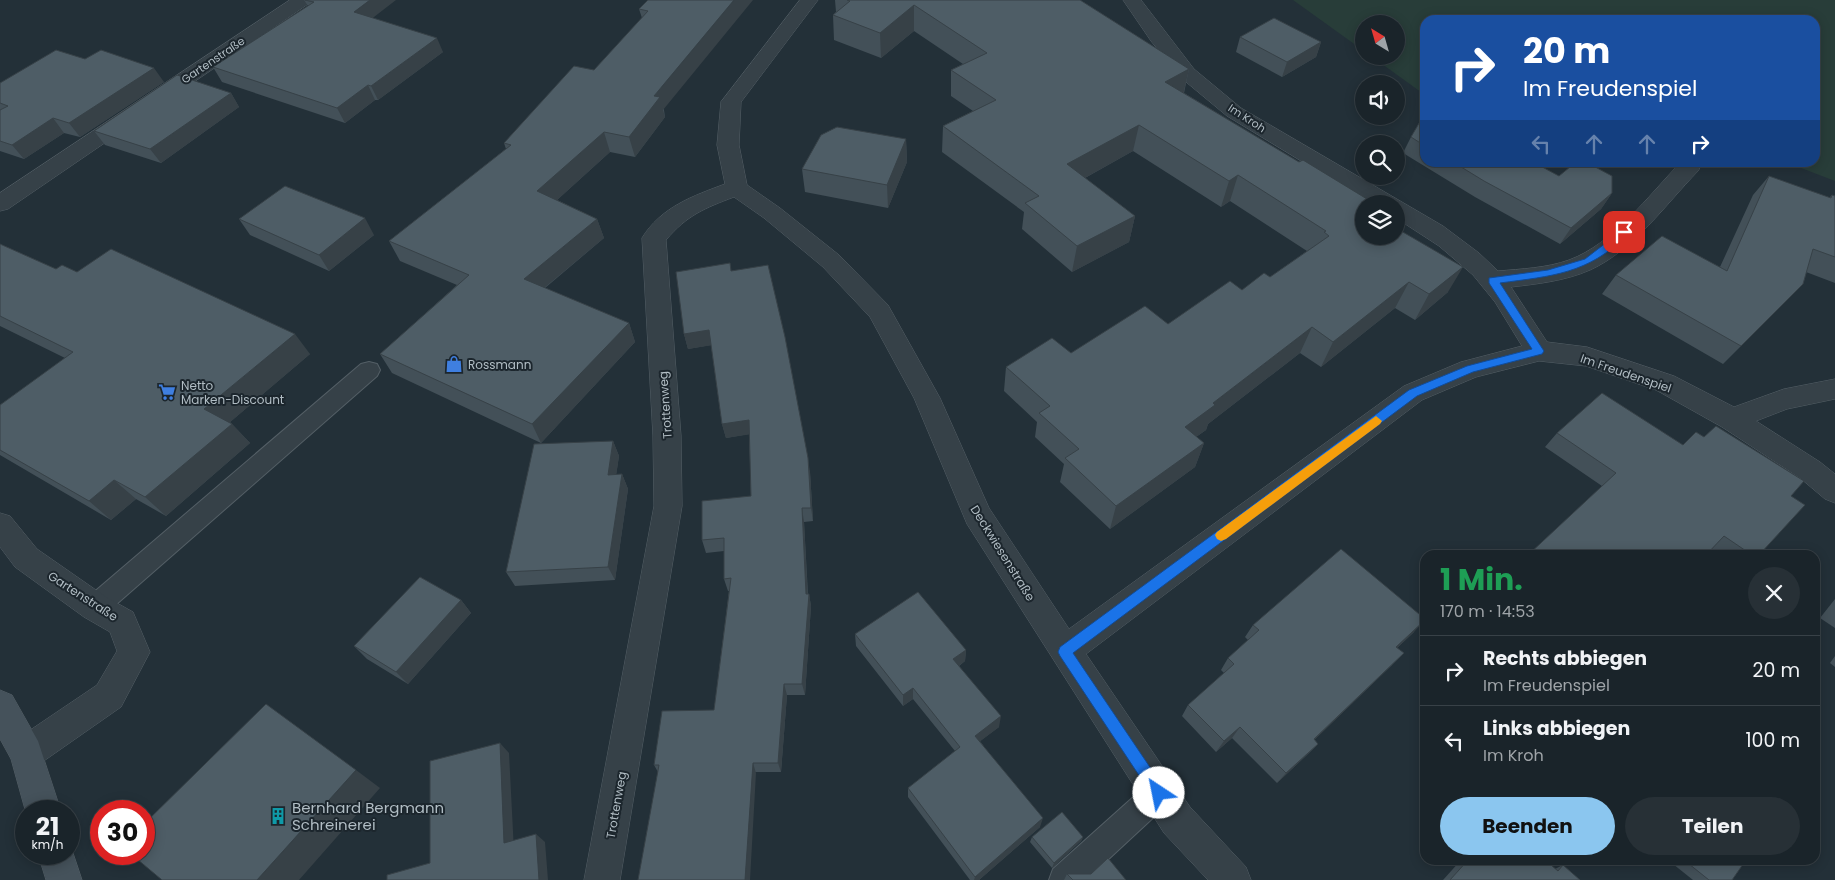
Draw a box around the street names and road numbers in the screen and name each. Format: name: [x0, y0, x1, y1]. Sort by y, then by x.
street label: Gartenstraße: [178, 33, 248, 87]
street label: Im Kroh: [1225, 100, 1269, 136]
street label: Im Freudenspiel: [1578, 349, 1674, 397]
street label: Trottenweg: [654, 371, 676, 439]
street label: Deckwiesenstraße: [967, 502, 1039, 604]
street label: Gartenstraße: [45, 567, 121, 625]
street label: Trottenweg: [602, 770, 630, 840]

